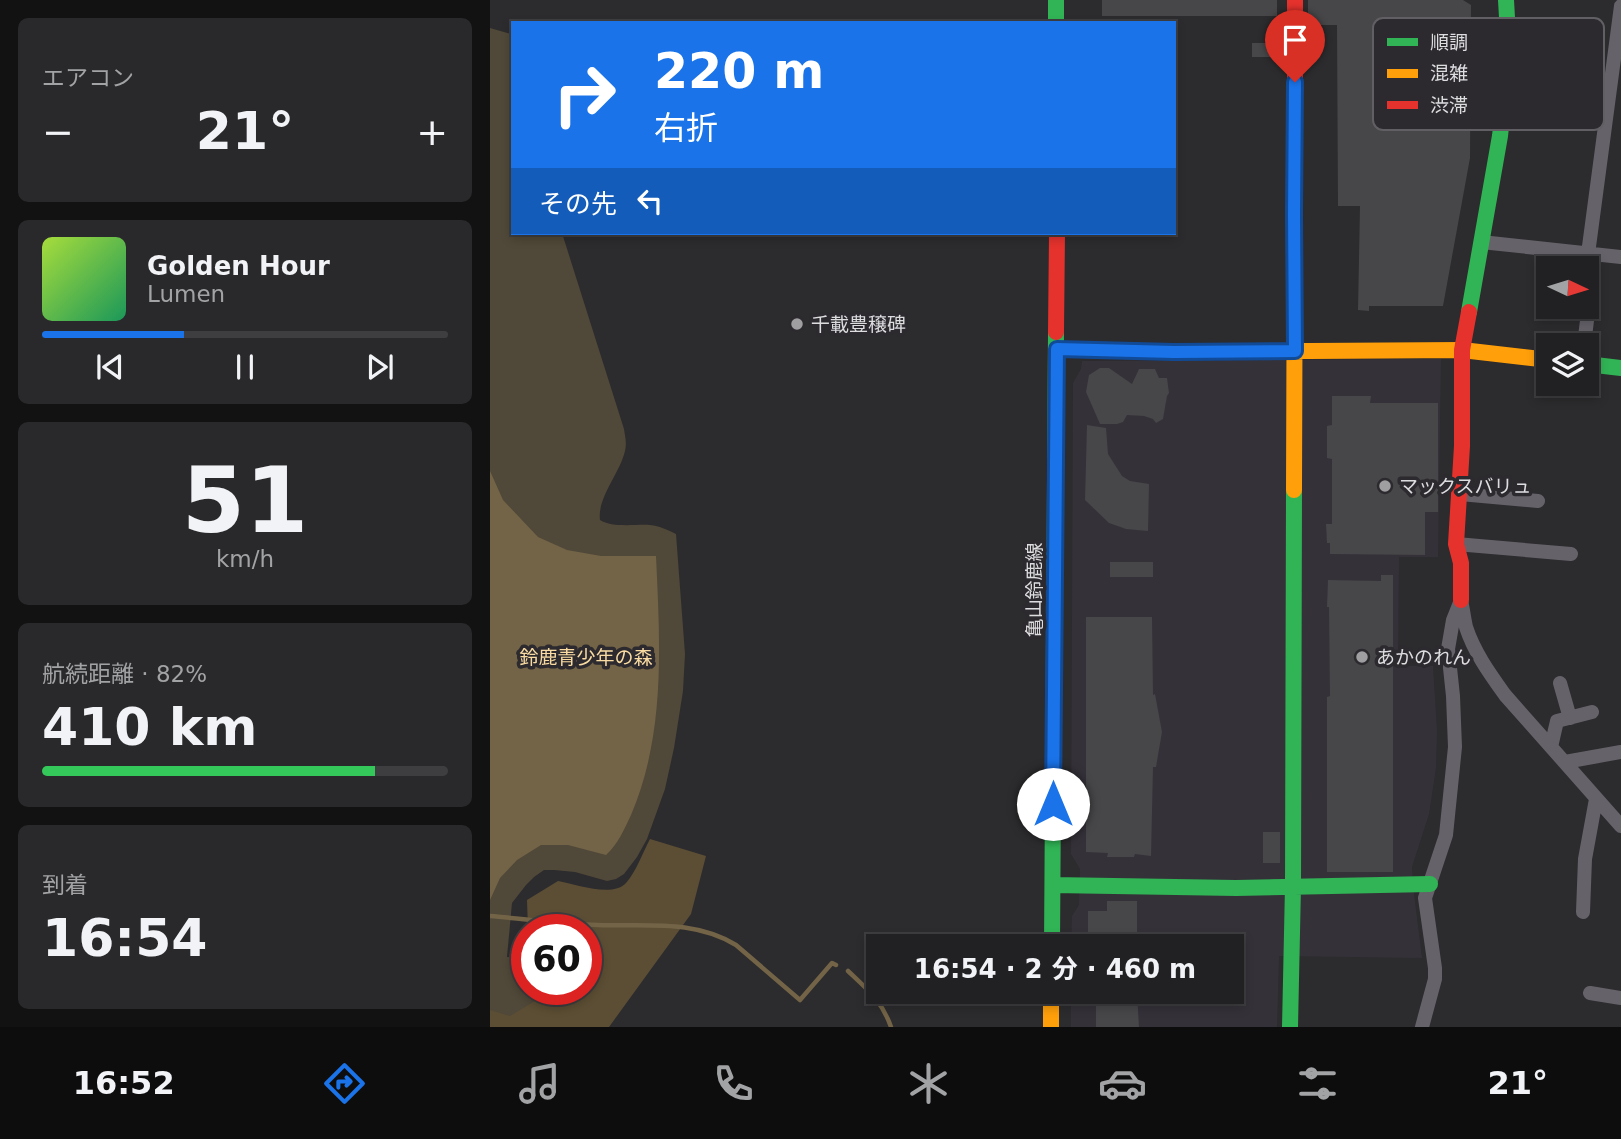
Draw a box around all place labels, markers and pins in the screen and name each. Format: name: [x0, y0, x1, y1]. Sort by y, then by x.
pin: [1265, 10, 1325, 82]
place label: 千載豊穣碑: [811, 313, 906, 335]
marker: 千載豊穣碑: [789, 316, 805, 332]
place label: マックスバリュ: [1399, 475, 1531, 497]
marker: マックスバリュ: [1377, 478, 1393, 494]
place label: あかのれん: [1376, 646, 1471, 668]
marker: あかのれん: [1354, 649, 1370, 665]

